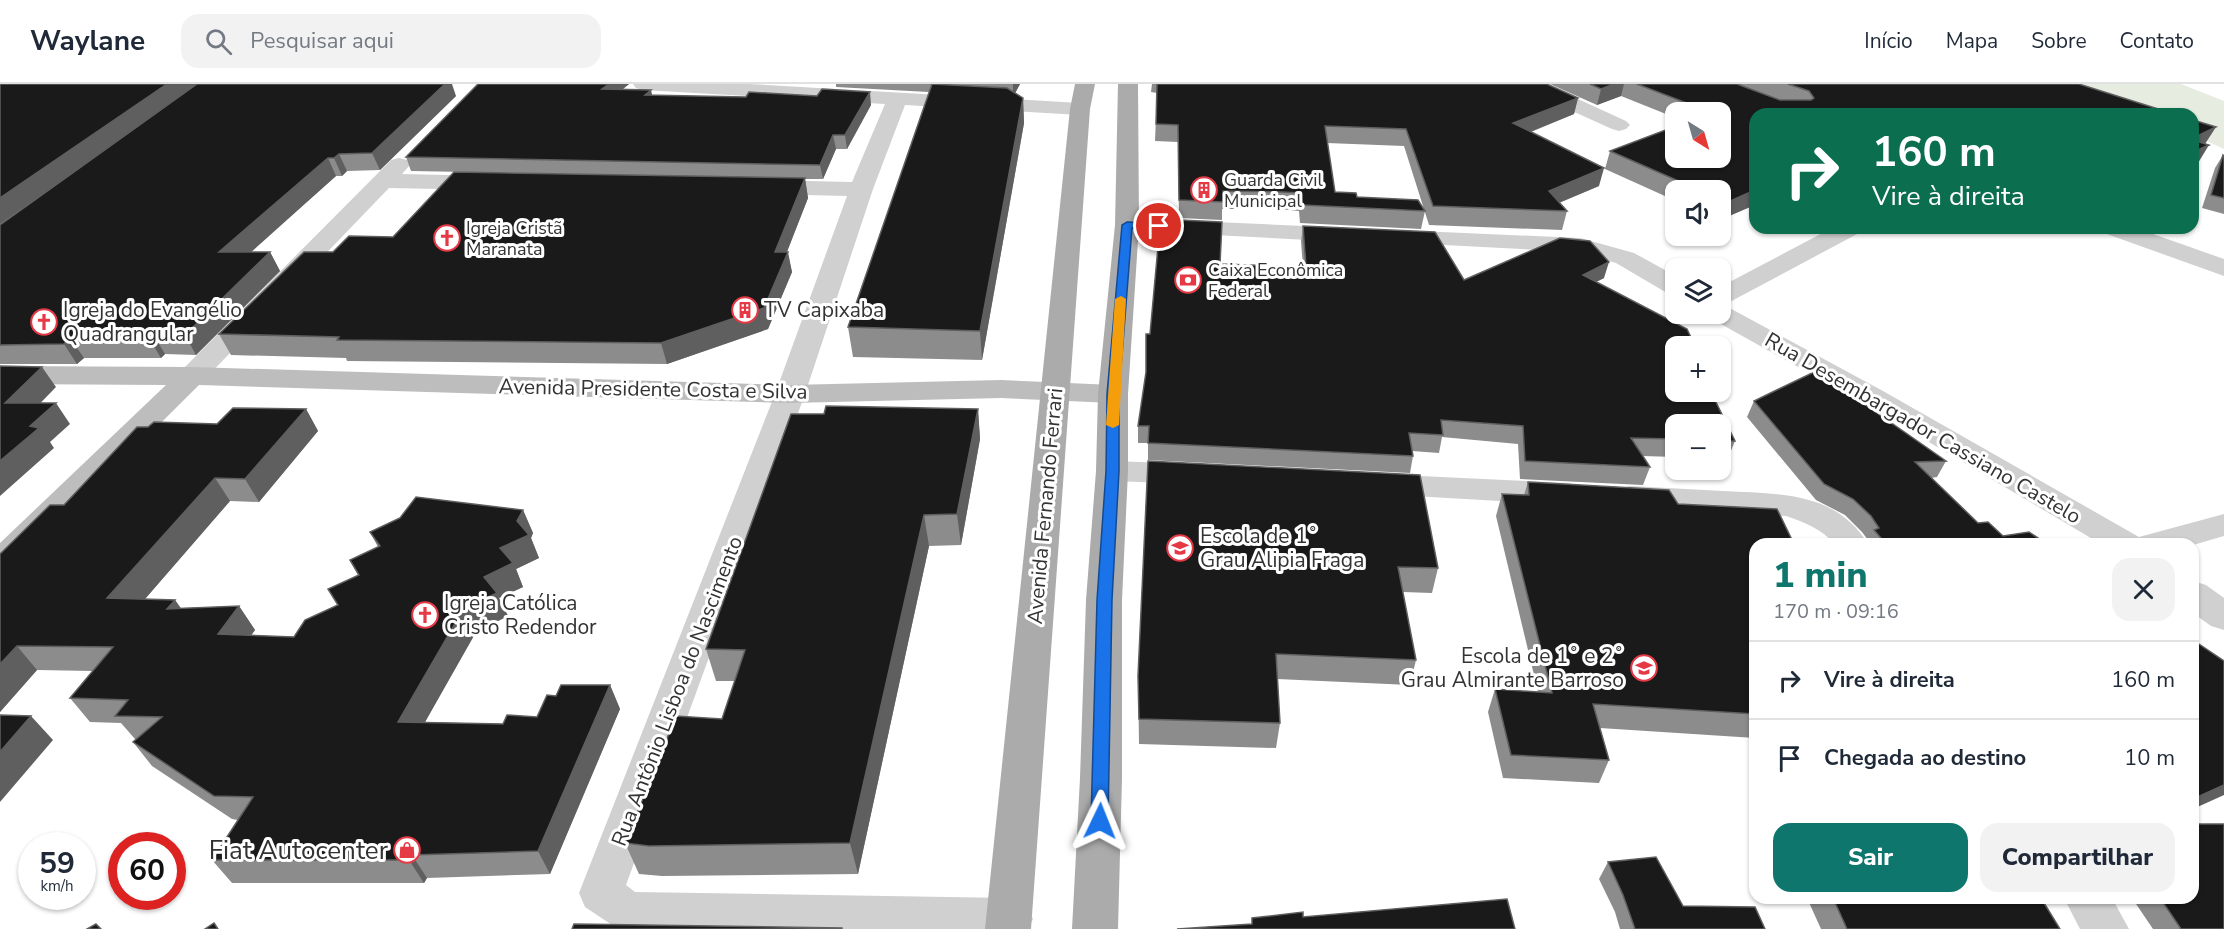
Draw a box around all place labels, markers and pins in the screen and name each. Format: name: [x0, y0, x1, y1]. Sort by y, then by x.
place label: Guarda Civil Municipal: [1224, 168, 1323, 213]
building icon: Guarda Civil Municipal: [1189, 175, 1219, 205]
pin: [1133, 200, 1184, 251]
place label: Igreja Cristã Maranata: [466, 216, 563, 261]
church icon: Igreja Cristã Maranata: [432, 223, 462, 253]
place label: Caixa Econômica Federal: [1208, 258, 1343, 303]
bank icon: Caixa Econômica Federal: [1173, 265, 1203, 295]
building icon: TV Capixaba: [730, 295, 760, 325]
place label: Igreja do Evangélio Quadrangular: [63, 296, 242, 348]
place label: TV Capixaba: [764, 296, 884, 324]
church icon: Igreja do Evangélio Quadrangular: [29, 307, 59, 337]
place label: Escola de 1˚ Grau Alipia Fraga: [1200, 522, 1364, 574]
school or university icon: Escola de 1˚ Grau Alipia Fraga: [1165, 533, 1195, 563]
place label: Igreja Católica Cristo Redendor: [444, 589, 597, 641]
church icon: Igreja Católica Cristo Redendor: [410, 600, 440, 630]
place label: Escola de 1˚ e 2˚ Grau Almirante Barroso: [1401, 642, 1624, 694]
school or university icon: Escola de 1˚ e 2˚ Grau Almirante Barroso: [1629, 653, 1659, 683]
place label: Fiat Autocenter: [209, 833, 389, 868]
shop icon: Fiat Autocenter: [392, 835, 422, 865]

